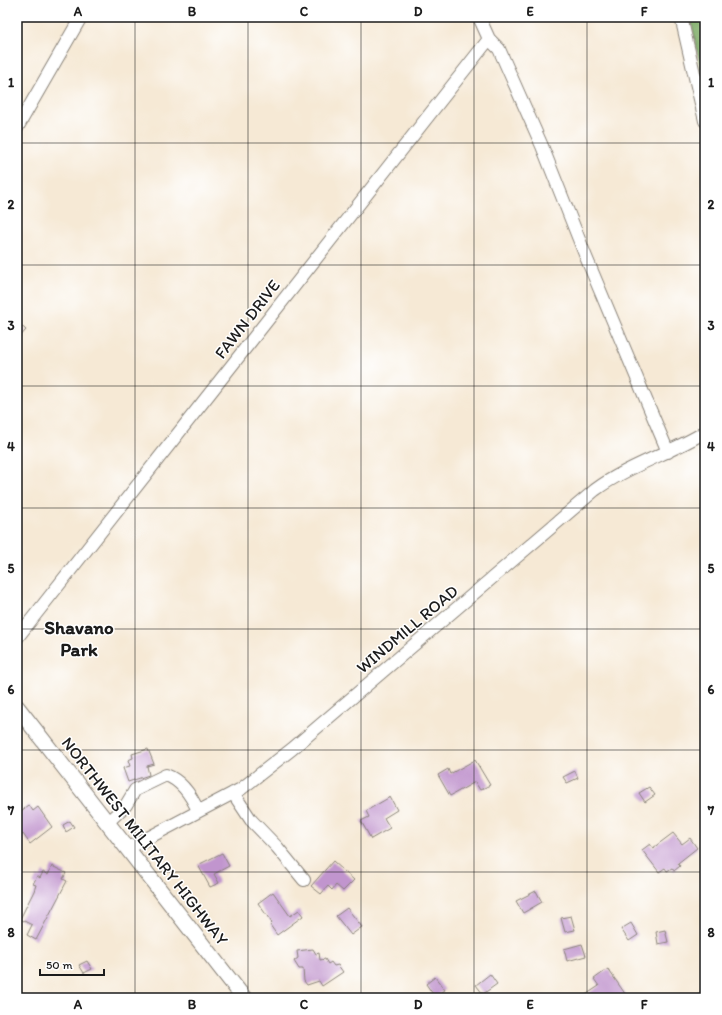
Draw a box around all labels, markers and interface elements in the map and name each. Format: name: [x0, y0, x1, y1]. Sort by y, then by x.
text: A: [73, 4, 83, 19]
text: B: [188, 4, 197, 19]
text: C: [300, 4, 309, 19]
text: D: [414, 4, 423, 19]
text: E: [526, 4, 534, 19]
text: F: [641, 4, 648, 19]
text: 1: [8, 75, 14, 90]
text: 1: [708, 75, 714, 90]
text: 2: [8, 197, 15, 212]
text: 2: [708, 197, 715, 212]
street label: FAWN DRIVE: [210, 276, 284, 362]
text: 3: [7, 318, 15, 333]
text: 3: [707, 318, 715, 333]
text: 4: [7, 439, 15, 454]
text: 4: [707, 439, 715, 454]
text: 5: [8, 561, 15, 576]
text: 5: [708, 561, 715, 576]
street label: WINDMILL ROAD: [352, 581, 462, 677]
district label: Shavano Park: [44, 616, 114, 661]
text: 6: [8, 682, 15, 697]
text: 6: [708, 682, 715, 697]
street label: NORTHWEST MILITARY HIGHWAY: [58, 733, 233, 949]
text: 7: [7, 803, 15, 818]
text: 7: [707, 803, 715, 818]
text: 8: [7, 925, 15, 940]
text: 8: [707, 925, 715, 940]
scale bar: [40, 951, 104, 977]
text: 50 m: [46, 958, 72, 972]
text: A: [73, 997, 83, 1012]
text: B: [188, 997, 197, 1012]
text: C: [300, 997, 309, 1012]
text: D: [414, 997, 423, 1012]
text: E: [526, 997, 534, 1012]
text: F: [641, 997, 648, 1012]

